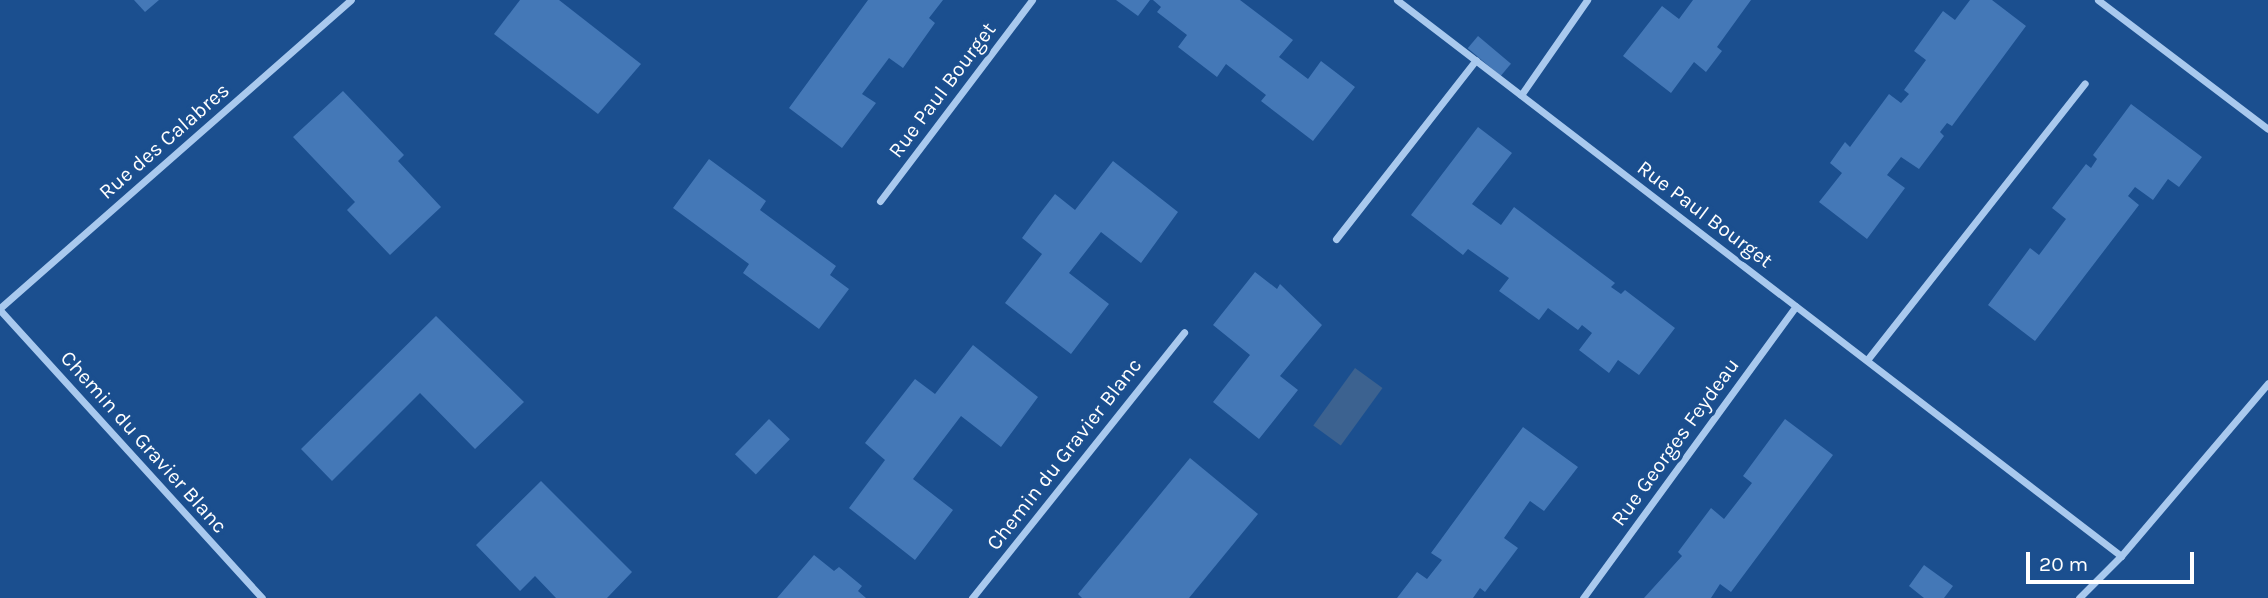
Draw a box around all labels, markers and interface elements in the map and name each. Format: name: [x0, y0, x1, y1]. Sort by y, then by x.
street label: Rue Paul Bourget: [883, 17, 1001, 163]
street label: Rue des Calabres: [94, 78, 234, 204]
street label: Rue Paul Bourget: [1632, 155, 1778, 273]
street label: Chemin du Gravier Blanc: [55, 346, 233, 538]
street label: Chemin du Gravier Blanc: [981, 353, 1147, 555]
street label: Rue Georges Feydeau: [1606, 353, 1744, 531]
scale bar: [2030, 538, 2198, 582]
text: 20 m: [2039, 552, 2088, 576]

